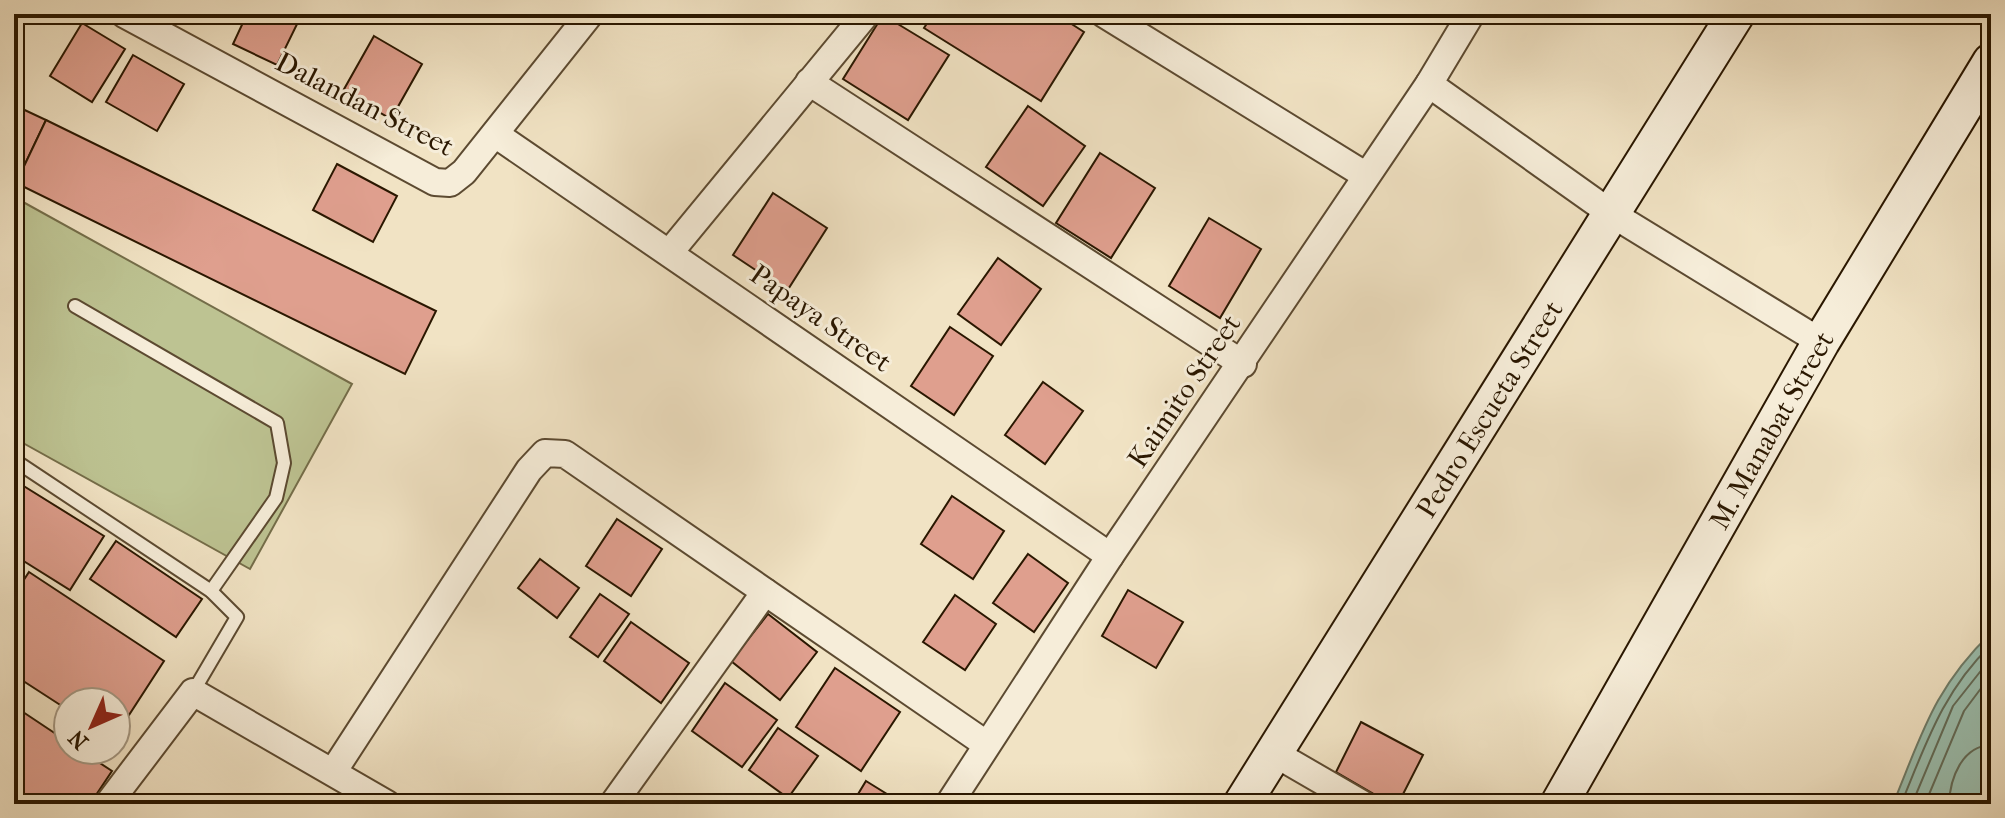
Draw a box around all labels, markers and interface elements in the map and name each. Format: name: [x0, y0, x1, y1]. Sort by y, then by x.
street label: Dalandan Street: [270, 45, 460, 163]
street label: Papaya Street: [744, 257, 898, 379]
street label: Pedro Escueta Street: [1409, 294, 1569, 523]
street label: Kaimito Street: [1121, 308, 1247, 474]
street label: M. Manabat Street: [1702, 325, 1840, 535]
north arrow: [52, 686, 132, 766]
text: N: [63, 724, 94, 755]

